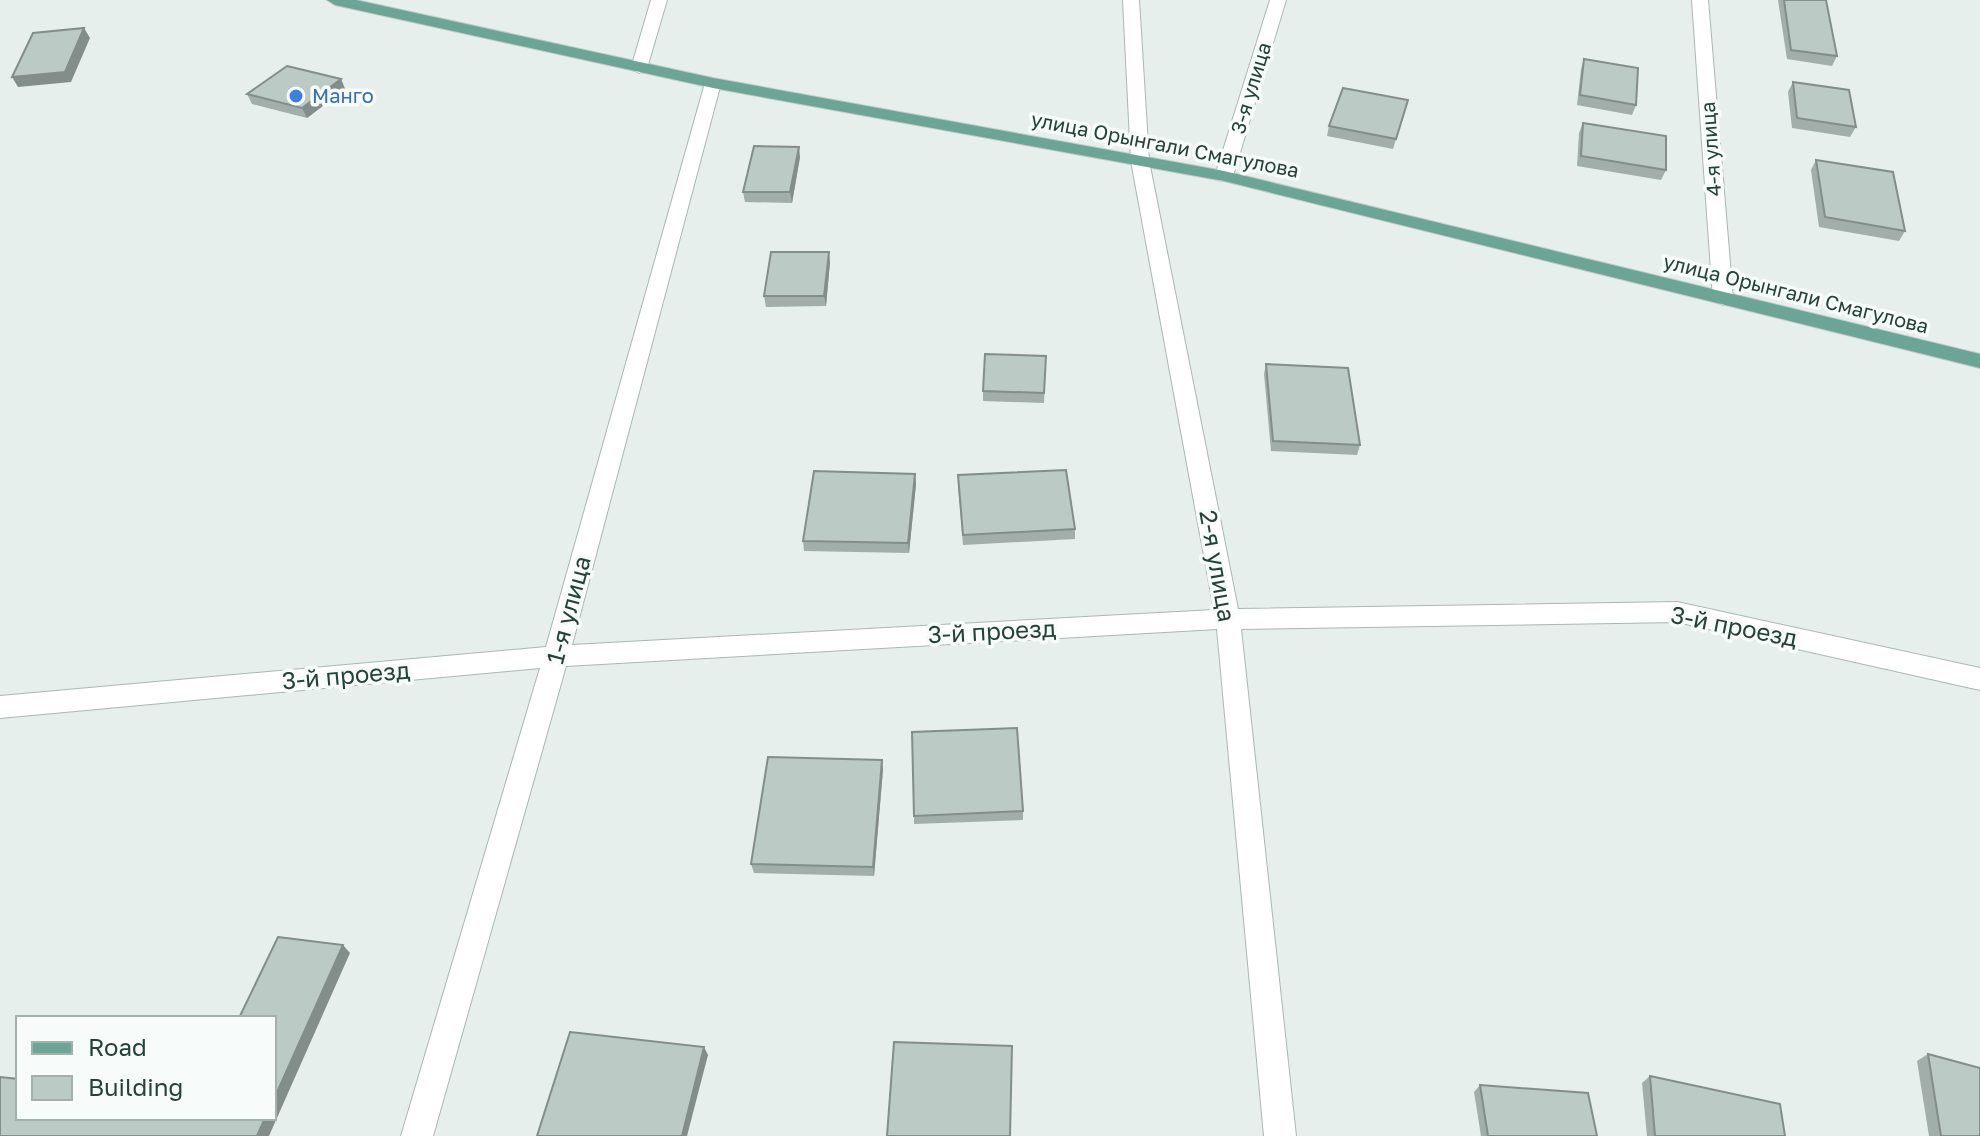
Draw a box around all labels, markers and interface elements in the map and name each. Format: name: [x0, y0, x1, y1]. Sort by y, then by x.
street label: 3-я улица: [1225, 39, 1275, 136]
place label: Манго: [312, 83, 374, 107]
marker: Манго: [287, 87, 305, 105]
street label: 4-я улица: [1695, 101, 1725, 197]
street label: улица Орынгали Смагулова: [1029, 106, 1301, 182]
street label: улица Орынгали Смагулова: [1661, 248, 1931, 338]
street label: 2-я улица: [1194, 508, 1243, 624]
street label: 1-я улица: [539, 552, 596, 667]
street label: 3-й проезд: [1668, 599, 1800, 652]
street label: 3-й проезд: [927, 613, 1057, 648]
street label: 3-й проезд: [281, 654, 411, 695]
legend: [16, 1016, 276, 1120]
text: Road: [88, 1032, 147, 1061]
text: Building: [88, 1072, 183, 1101]

